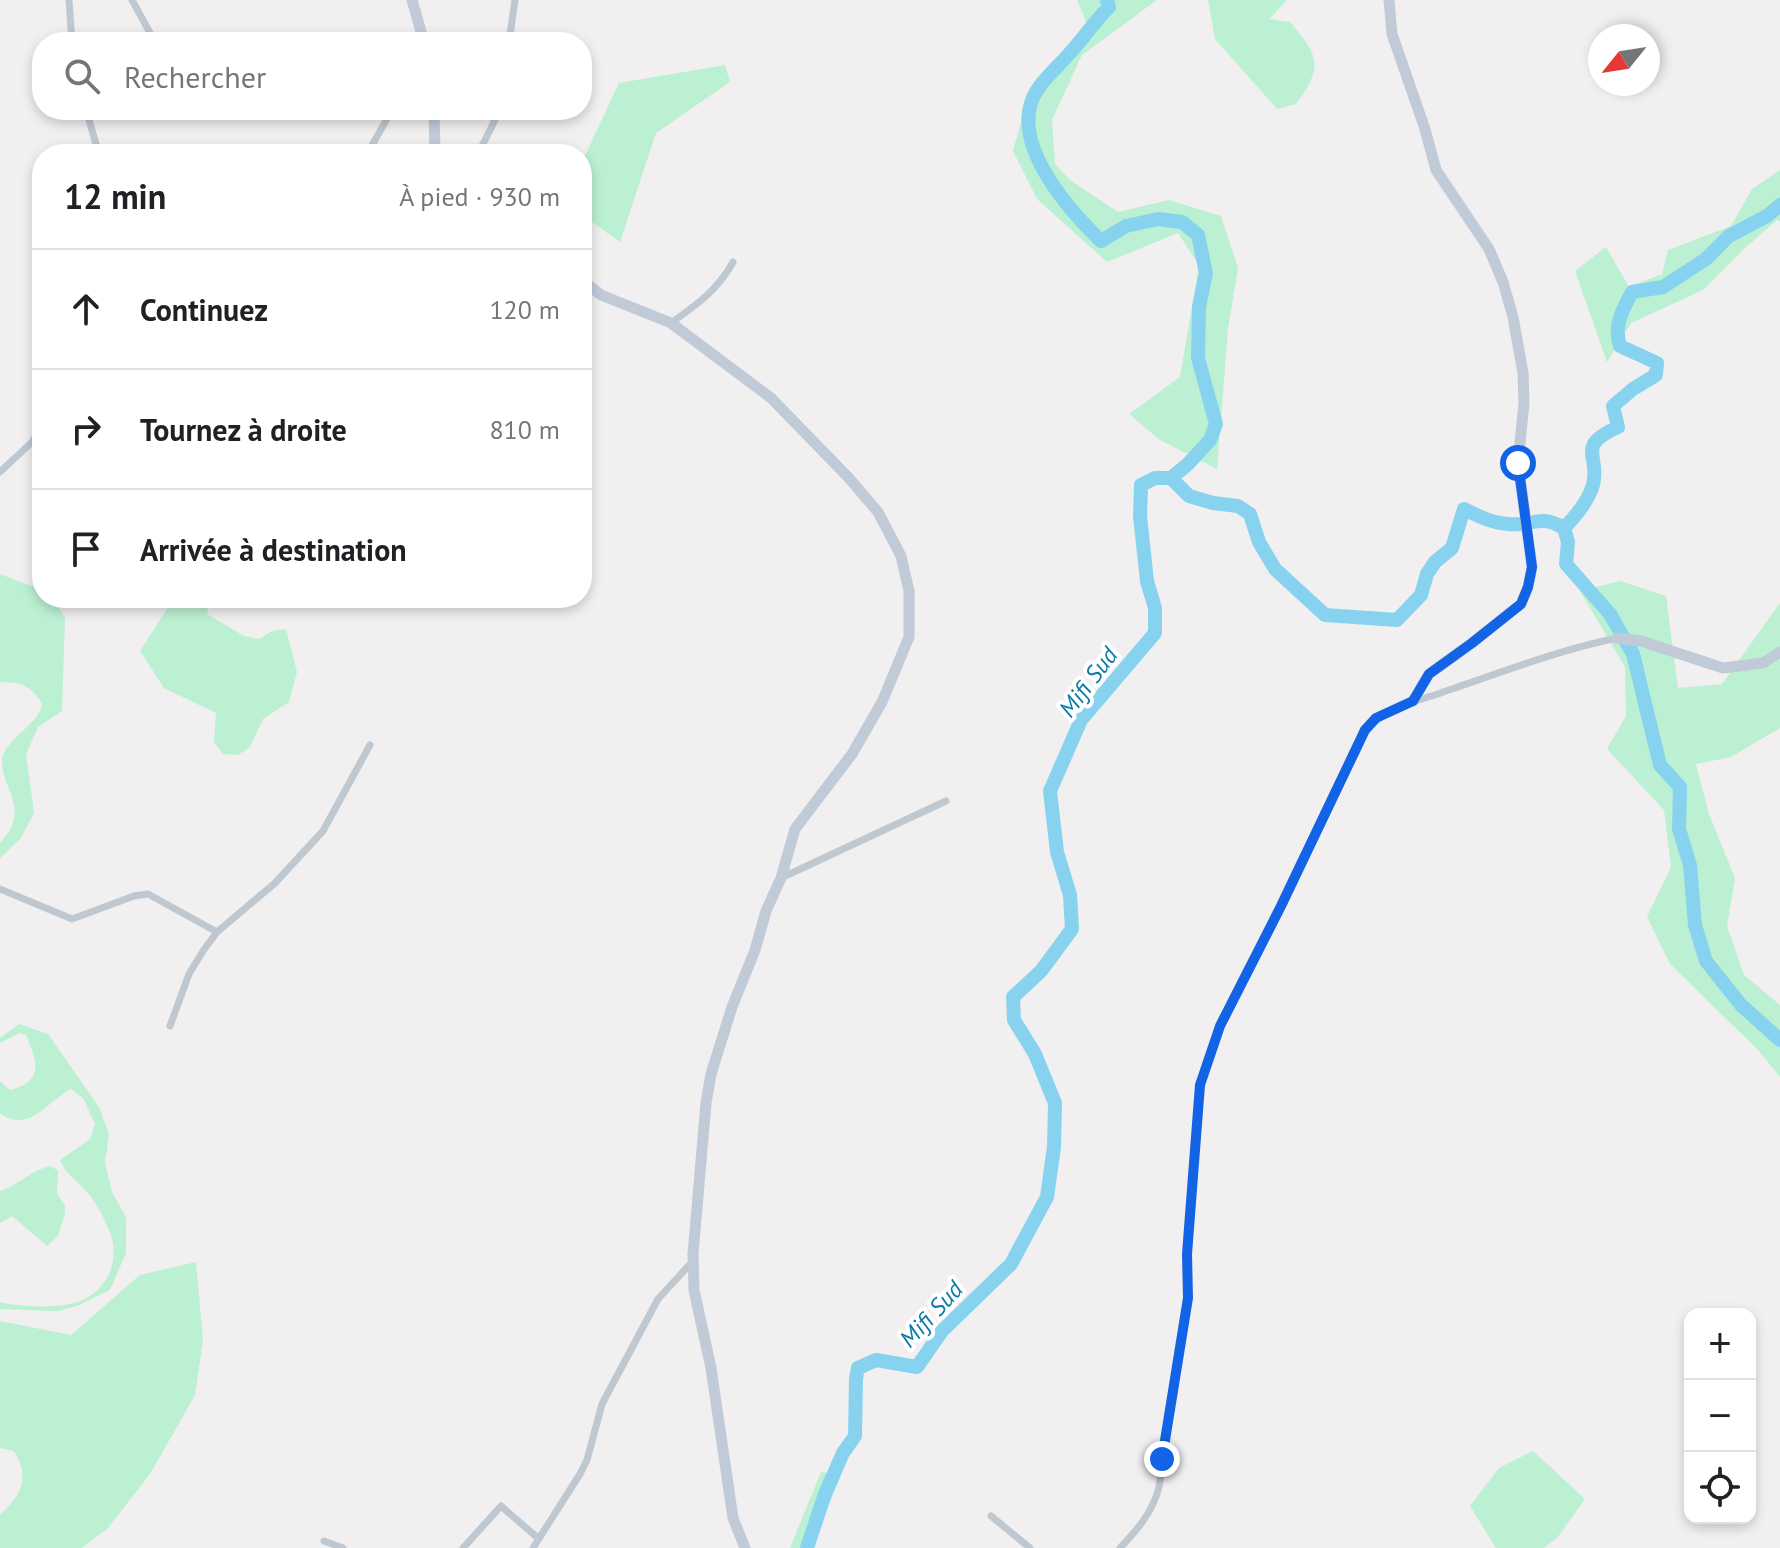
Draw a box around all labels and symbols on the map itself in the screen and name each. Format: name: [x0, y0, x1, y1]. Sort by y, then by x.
north arrow: [1588, 24, 1660, 96]
route start: [1500, 445, 1536, 481]
water label: Mifi Sud: [1052, 640, 1125, 723]
water label: Mifi Sud: [893, 1274, 970, 1354]
route end: [1144, 1441, 1180, 1477]

